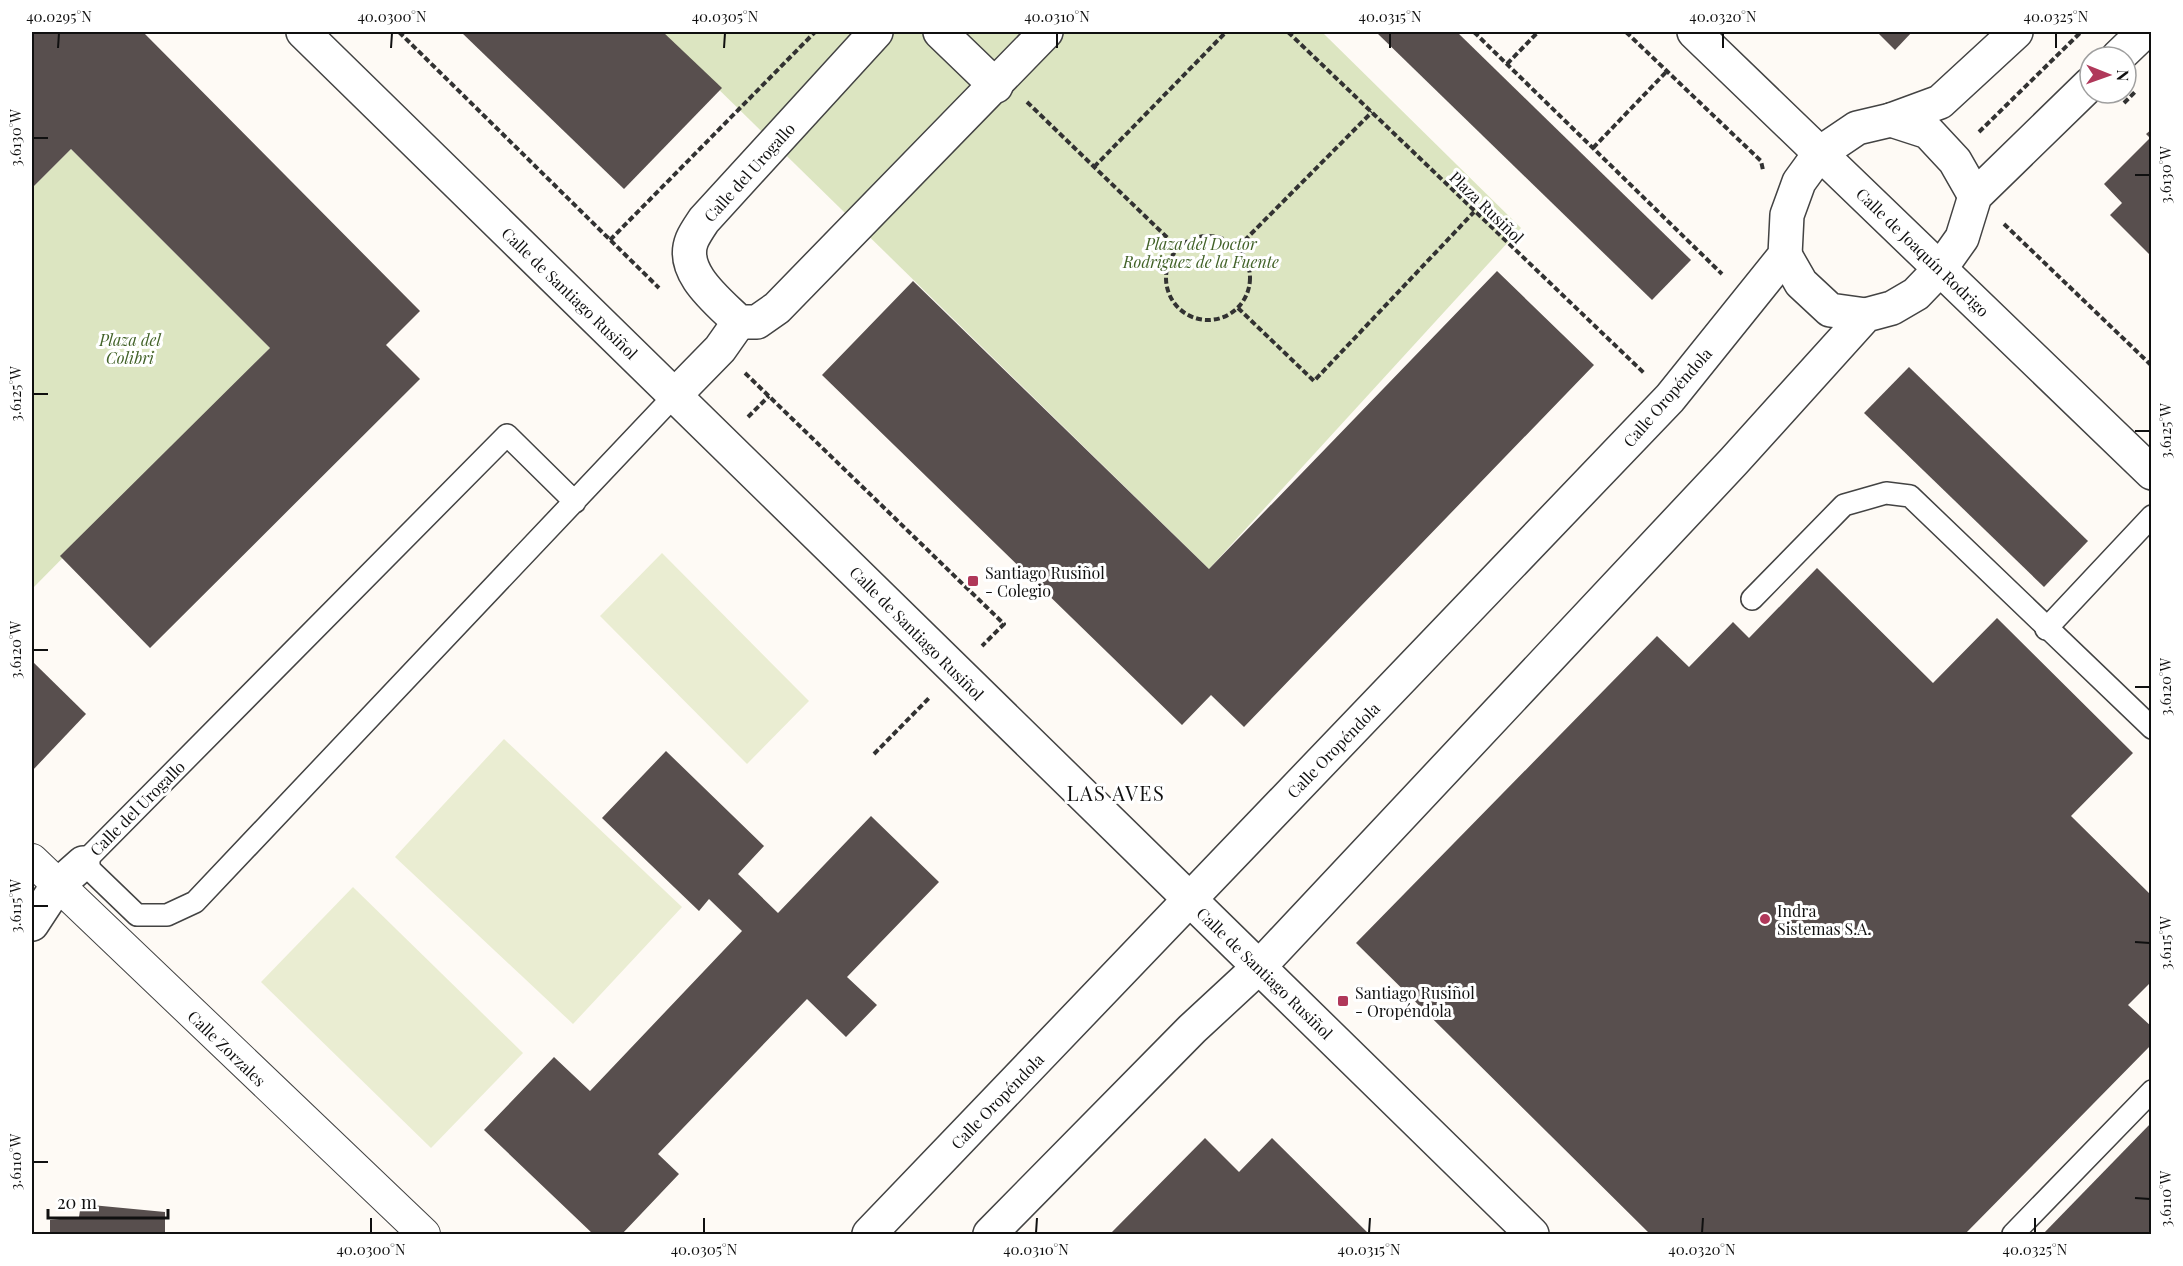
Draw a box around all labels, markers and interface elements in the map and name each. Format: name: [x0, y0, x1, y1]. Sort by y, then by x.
text: 40.0295°N: [26, 6, 92, 26]
text: 40.0300°N: [357, 6, 427, 26]
text: 40.0305°N: [692, 6, 759, 26]
text: 40.0310°N: [1024, 6, 1090, 26]
text: 40.0315°N: [1359, 6, 1422, 26]
text: 40.0320°N: [1689, 6, 1757, 26]
text: 40.0325°N: [2024, 6, 2089, 26]
north arrow: [2078, 45, 2138, 105]
text: N: [2113, 69, 2134, 82]
text: 3.6130°W: [5, 109, 25, 167]
street label: Calle del Urogallo: [699, 118, 799, 226]
text: 3.6130°W: [2155, 146, 2175, 204]
street label: Plaza Rusiñol: [1445, 166, 1529, 248]
street label: Calle de Joaquín Rodrigo: [1852, 183, 1994, 321]
street label: Calle de Santiago Rusiñol: [498, 223, 643, 364]
park label: Plaza del Doctor Rodriguez de la Fuente: [1122, 233, 1279, 272]
park label: Plaza del Colibri: [98, 329, 161, 368]
street label: Calle Oropéndola: [1618, 343, 1716, 451]
text: 3.6125°W: [5, 366, 25, 422]
text: 3.6125°W: [2155, 403, 2175, 459]
street label: Calle de Santiago Rusiñol: [846, 562, 989, 705]
place label: Santiago Rusiñol - Colegio: [985, 562, 1105, 601]
marker: Santiago Rusiñol - Colegio: [966, 574, 980, 588]
text: 3.6120°W: [5, 621, 25, 679]
text: 3.6120°W: [2155, 658, 2175, 716]
street label: Calle Oropéndola: [1282, 698, 1384, 802]
street label: Calle del Urogallo: [85, 756, 189, 860]
district label: LAS AVES: [1067, 779, 1165, 806]
text: 3.6115°W: [5, 879, 25, 933]
place label: Indra Sistemas S.A.: [1777, 900, 1871, 939]
street label: Calle de Santiago Rusiñol: [1193, 903, 1338, 1044]
marker: Indra Sistemas S.A.: [1758, 912, 1772, 926]
text: 3.6115°W: [2155, 916, 2175, 970]
place label: Santiago Rusiñol - Oropéndola: [1355, 982, 1475, 1021]
marker: Santiago Rusiñol - Oropéndola: [1336, 994, 1350, 1008]
street label: Calle Zorzales: [184, 1006, 270, 1090]
street label: Calle Oropéndola: [946, 1049, 1048, 1153]
text: 3.6110°W: [5, 1133, 25, 1190]
text: 3.6110°W: [2155, 1170, 2175, 1227]
scale bar: [48, 1182, 168, 1220]
text: 20 m: [57, 1190, 97, 1214]
text: 40.0300°N: [336, 1239, 406, 1259]
text: 40.0305°N: [671, 1239, 738, 1259]
text: 40.0310°N: [1003, 1239, 1069, 1259]
text: 40.0315°N: [1338, 1239, 1401, 1259]
text: 40.0320°N: [1668, 1239, 1736, 1259]
text: 40.0325°N: [2003, 1239, 2068, 1259]

